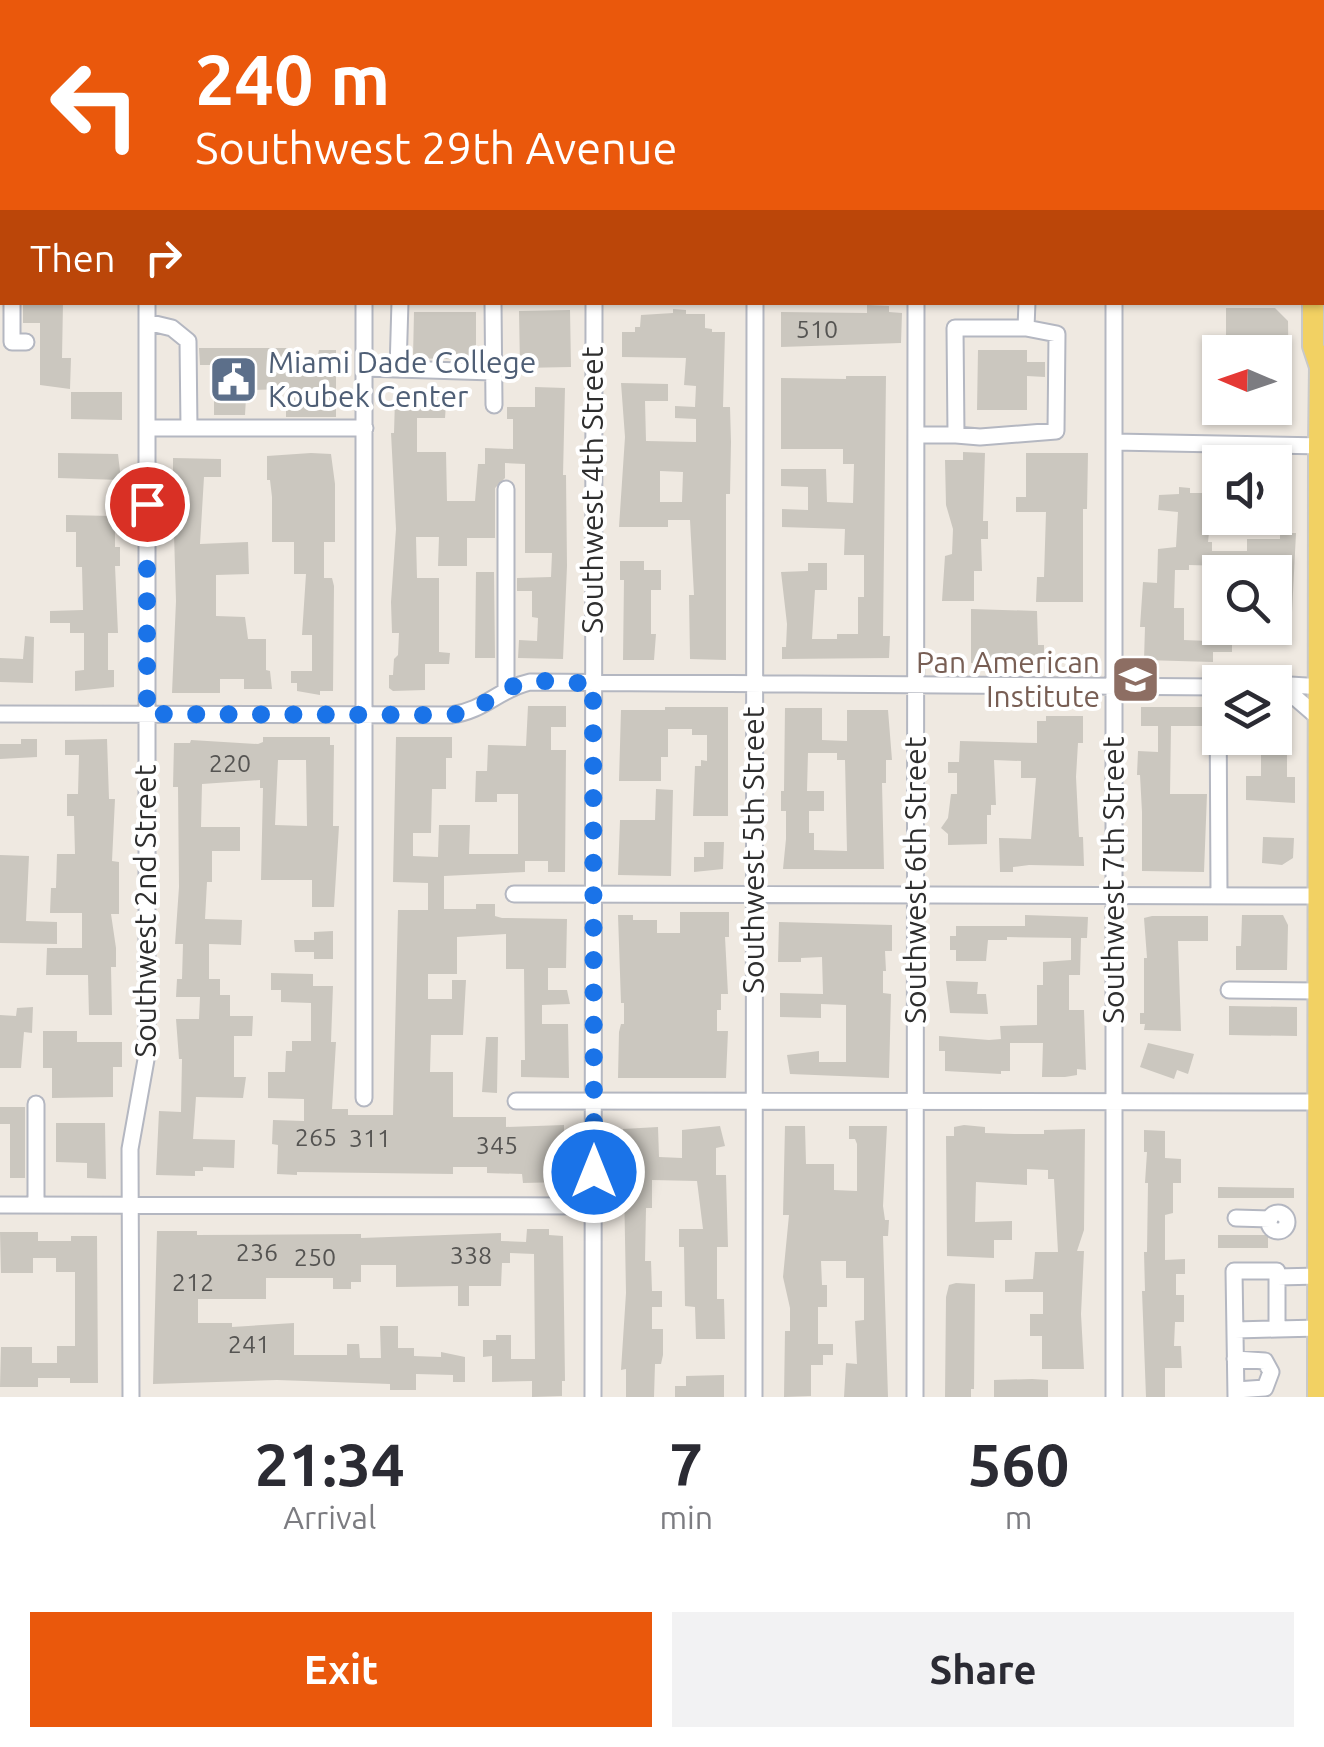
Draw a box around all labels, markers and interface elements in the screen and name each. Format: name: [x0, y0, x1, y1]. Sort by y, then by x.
icon: left: [30, 40, 160, 170]
text: 240 m: [195, 40, 390, 118]
text: Southwest 29th Avenue: [195, 122, 677, 173]
icon: right: [136, 230, 191, 285]
text: Then: [30, 237, 116, 279]
house number: 510: [796, 315, 838, 343]
north arrow: [1202, 335, 1292, 425]
map controls: [1202, 335, 1292, 755]
place label: Miami Dade College Koubek Center: [268, 345, 536, 413]
street label: Southwest 4th Street: [575, 346, 609, 634]
public building icon: Miami Dade College Koubek Center: [207, 354, 259, 406]
button: sound: [1202, 445, 1292, 535]
pin: [105, 462, 190, 547]
icon: arrive: [120, 477, 175, 532]
button: search: [1202, 555, 1292, 645]
place label: Pan American Institute: [916, 645, 1100, 713]
school or university icon: Pan American Institute: [1109, 654, 1161, 706]
button: layers: [1202, 665, 1292, 755]
street label: Southwest 5th Street: [736, 706, 770, 994]
street label: Southwest 6th Street: [898, 736, 932, 1024]
street label: Southwest 7th Street: [1096, 736, 1130, 1024]
house number: 220: [209, 749, 251, 777]
street label: Southwest 2nd Street: [128, 764, 162, 1058]
position arrow: [542, 1120, 646, 1224]
house number: 265: [295, 1123, 337, 1151]
house number: 311: [349, 1124, 391, 1152]
house number: 345: [476, 1131, 518, 1159]
house number: 236: [236, 1238, 278, 1266]
house number: 338: [450, 1241, 492, 1269]
house number: 250: [294, 1243, 336, 1271]
house number: 212: [172, 1268, 214, 1296]
house number: 241: [228, 1330, 270, 1358]
text: 21:34: [255, 1430, 405, 1497]
text: 7: [669, 1430, 703, 1497]
text: 560: [968, 1430, 1069, 1497]
text: Arrival: [283, 1499, 376, 1535]
text: min: [659, 1499, 713, 1535]
text: m: [1005, 1499, 1032, 1535]
button: Exit: [30, 1612, 652, 1727]
button: Share: [672, 1612, 1294, 1727]

